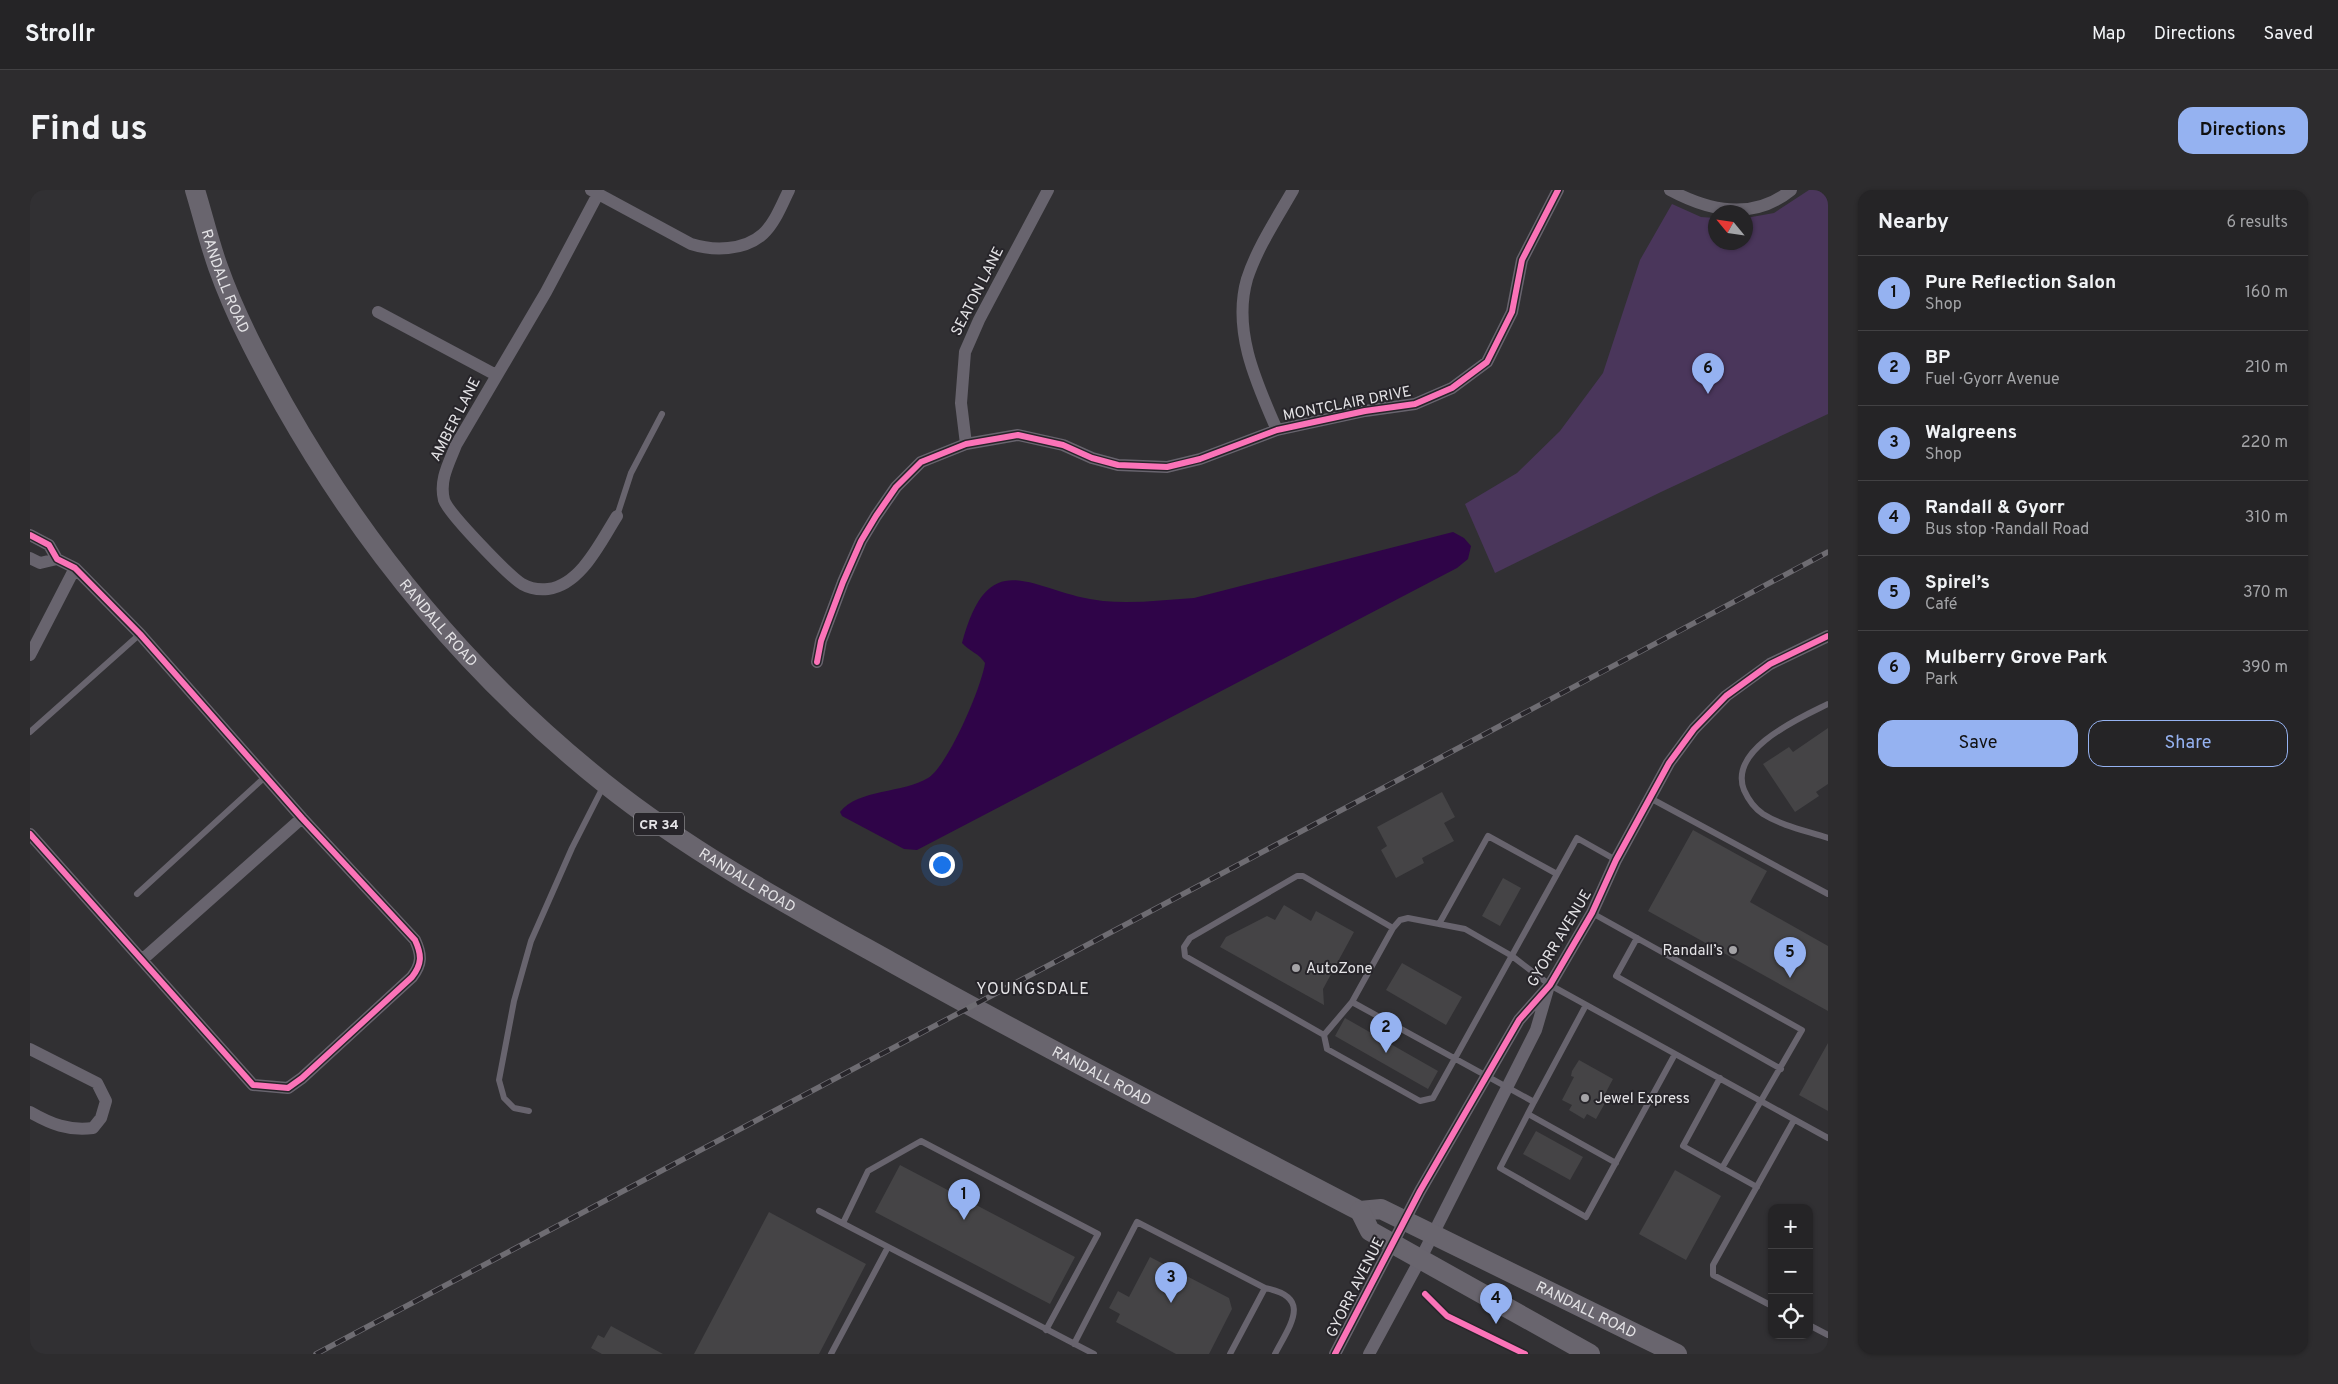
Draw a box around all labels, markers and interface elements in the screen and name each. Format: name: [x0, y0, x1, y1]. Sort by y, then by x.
text: Strollr: [25, 20, 95, 50]
text: Map: [2092, 23, 2126, 46]
text: Directions: [2154, 23, 2236, 46]
text: Saved: [2264, 23, 2313, 46]
button: Directions: [2178, 107, 2308, 154]
text: Find us: [30, 108, 148, 152]
north arrow: [1708, 205, 1753, 250]
text: Nearby: [1878, 209, 1949, 236]
text: 6 results: [2226, 213, 2288, 233]
street label: RANDALL ROAD: [196, 227, 253, 337]
street label: SEATON LANE: [948, 244, 1009, 340]
text: Pure Reflection Salon: [1925, 271, 2116, 295]
text: 1: [1891, 283, 1897, 303]
text: 160 m: [2245, 283, 2288, 303]
text: Shop: [1925, 295, 1962, 315]
text: BP: [1925, 346, 1950, 370]
pin: 6: [1692, 353, 1724, 394]
text: 2: [1889, 358, 1899, 378]
text: 210 m: [2245, 358, 2288, 378]
text: Fuel · Gyorr Avenue: [1925, 370, 2060, 390]
street label: AMBER LANE: [427, 374, 486, 465]
street label: MONTCLAIR DRIVE: [1282, 383, 1413, 426]
text: Walgreens: [1925, 421, 2017, 445]
text: 3: [1889, 433, 1899, 453]
text: 220 m: [2241, 433, 2288, 453]
text: Shop: [1925, 445, 1962, 465]
text: Randall & Gyorr: [1925, 496, 2065, 520]
text: 4: [1889, 508, 1899, 528]
text: 310 m: [2245, 508, 2288, 528]
text: Bus stop · Randall Road: [1925, 520, 2089, 540]
text: Spirel’s: [1925, 571, 1990, 595]
street label: RANDALL ROAD: [394, 576, 481, 672]
text: 5: [1889, 583, 1899, 603]
text: 370 m: [2243, 583, 2288, 603]
text: Café: [1925, 595, 1957, 615]
text: Mulberry Grove Park: [1925, 646, 2108, 670]
text: 6: [1889, 658, 1899, 678]
text: 390 m: [2242, 658, 2288, 678]
text: Park: [1925, 670, 1958, 690]
button: Save: [1878, 720, 2078, 767]
button: Share: [2088, 720, 2288, 767]
road number: CR 34: [634, 812, 684, 836]
street label: RANDALL ROAD: [694, 845, 799, 918]
your location: [929, 852, 955, 878]
street label: GYORR AVENUE: [1524, 887, 1597, 991]
pin: 5: [1774, 937, 1806, 978]
place label: Randall’s: [1663, 942, 1723, 961]
marker: Randall’s: [1727, 944, 1739, 956]
place label: AutoZone: [1306, 960, 1373, 979]
marker: AutoZone: [1290, 962, 1302, 974]
district label: YOUNGSDALE: [976, 980, 1090, 1000]
pin: 2: [1370, 1012, 1402, 1053]
street label: RANDALL ROAD: [1048, 1043, 1154, 1111]
place label: Jewel Express: [1595, 1090, 1690, 1109]
marker: Jewel Express: [1579, 1092, 1591, 1104]
pin: 1: [948, 1179, 980, 1220]
map controls: [1768, 1204, 1813, 1339]
button: +: [1768, 1204, 1813, 1249]
street label: GYORR AVENUE: [1323, 1234, 1390, 1341]
button: −: [1768, 1249, 1813, 1294]
pin: 3: [1155, 1262, 1187, 1303]
street label: RANDALL ROAD: [1532, 1278, 1639, 1344]
pin: 4: [1480, 1283, 1512, 1324]
button: locate: [1768, 1294, 1813, 1339]

